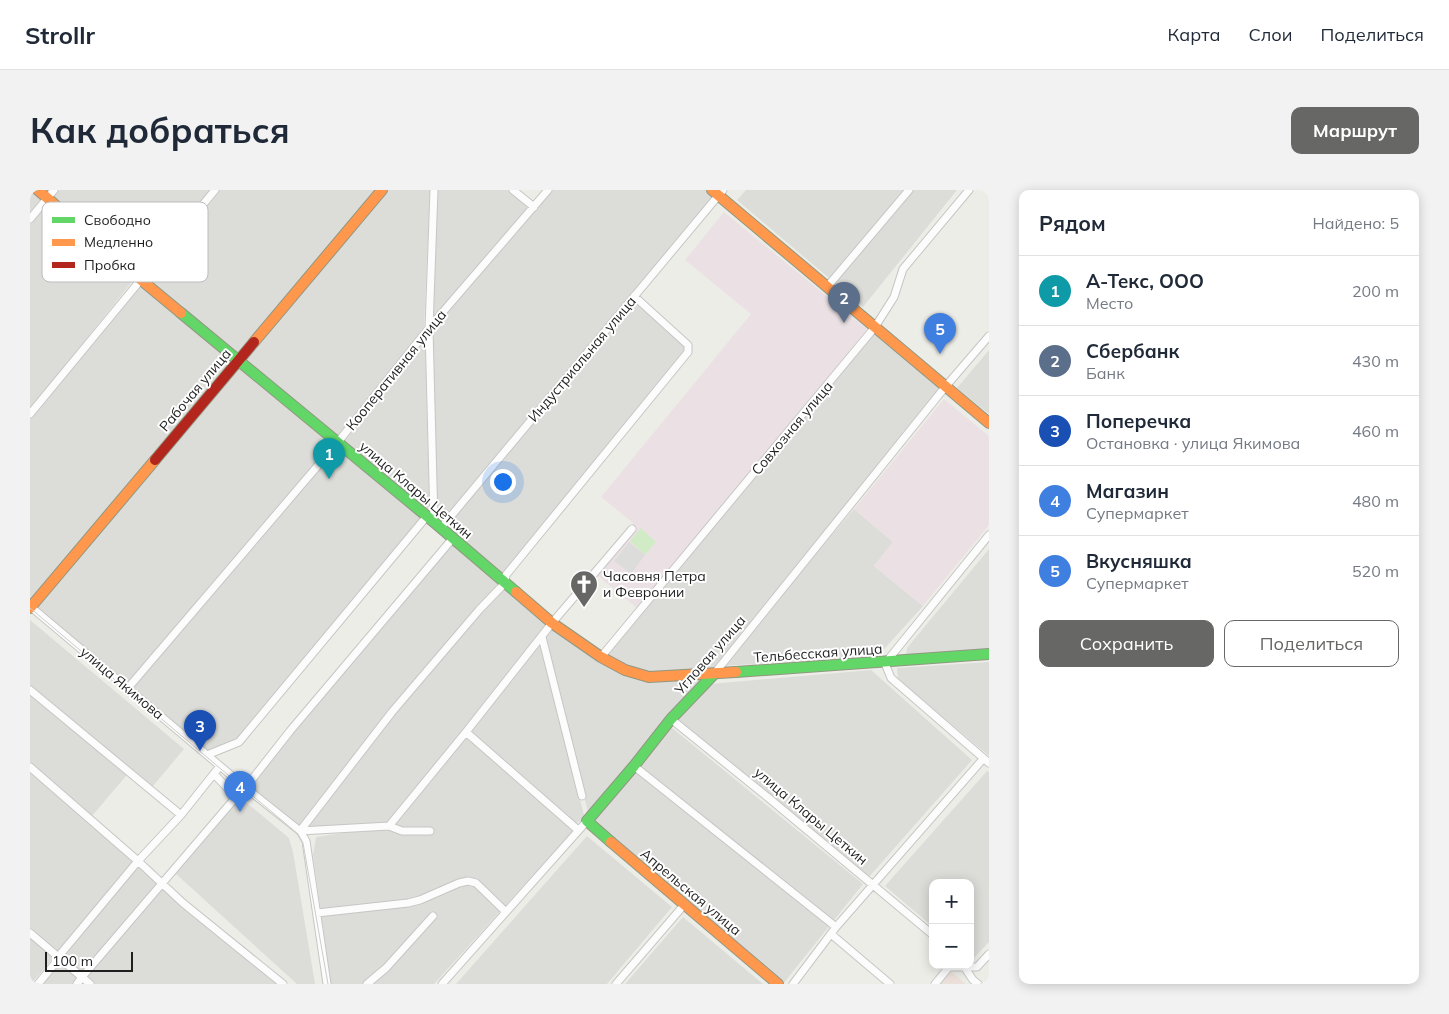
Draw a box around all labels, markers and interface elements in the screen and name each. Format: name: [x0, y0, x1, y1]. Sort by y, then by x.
text: Strollr: [25, 20, 95, 50]
text: Карта: [1168, 23, 1220, 46]
text: Слои: [1248, 23, 1293, 46]
text: Поделиться: [1321, 23, 1424, 46]
button: Маршрут: [1291, 107, 1419, 154]
text: Как добраться: [30, 108, 290, 152]
legend: [42, 202, 208, 282]
text: Рядом: [1039, 210, 1106, 236]
text: Свободно: [84, 211, 151, 229]
text: Найдено: 5: [1313, 213, 1399, 233]
text: Медленно: [84, 233, 153, 251]
text: Пробка: [84, 256, 136, 274]
text: А-Текс, ООО: [1086, 269, 1204, 293]
text: 1: [1050, 281, 1060, 301]
text: 200 m: [1352, 281, 1399, 301]
pin: 2: [828, 282, 860, 323]
street label: Индустриальная улица: [524, 292, 640, 426]
text: Место: [1086, 293, 1133, 313]
street label: Кооперативная улица: [342, 306, 450, 434]
pin: 5: [924, 313, 956, 354]
text: Сбербанк: [1086, 339, 1179, 363]
street label: Рабочая улица: [155, 345, 235, 435]
text: 2: [1050, 351, 1060, 371]
text: 430 m: [1352, 351, 1399, 371]
text: Банк: [1086, 363, 1125, 383]
street label: Совхозная улица: [747, 377, 837, 479]
text: Поперечка: [1086, 409, 1191, 433]
text: 3: [1050, 421, 1060, 441]
text: 460 m: [1352, 421, 1399, 441]
text: Остановка · улица Якимова: [1086, 433, 1300, 453]
street label: улица Клары Цеткин: [356, 437, 476, 543]
pin: 1: [313, 438, 345, 479]
your location: [490, 469, 516, 495]
text: Магазин: [1086, 479, 1169, 503]
text: 4: [1050, 491, 1060, 511]
text: 480 m: [1352, 491, 1399, 511]
text: Супермаркет: [1086, 503, 1189, 523]
text: Вкусняшка: [1086, 549, 1192, 573]
text: 5: [1050, 561, 1060, 581]
text: 520 m: [1352, 561, 1399, 581]
place label: Часовня Петра и Февронии: [603, 567, 706, 601]
church icon: Часовня Петра и Февронии: [569, 569, 599, 608]
text: Супермаркет: [1086, 573, 1189, 593]
street label: Угловая улица: [670, 612, 749, 699]
button: Сохранить: [1039, 620, 1214, 667]
button: Поделиться: [1224, 620, 1399, 667]
street label: Тельбесская улица: [753, 640, 883, 666]
street label: улица Якимова: [76, 643, 168, 723]
pin: 3: [184, 710, 216, 751]
street label: улица Клары Цеткин: [751, 763, 871, 869]
pin: 4: [224, 771, 256, 812]
street label: Апрельская улица: [637, 845, 745, 939]
map controls: [929, 879, 974, 969]
button: +: [929, 879, 974, 924]
button: −: [929, 924, 974, 969]
scale bar: [45, 949, 132, 972]
text: 100 m: [52, 952, 93, 970]

